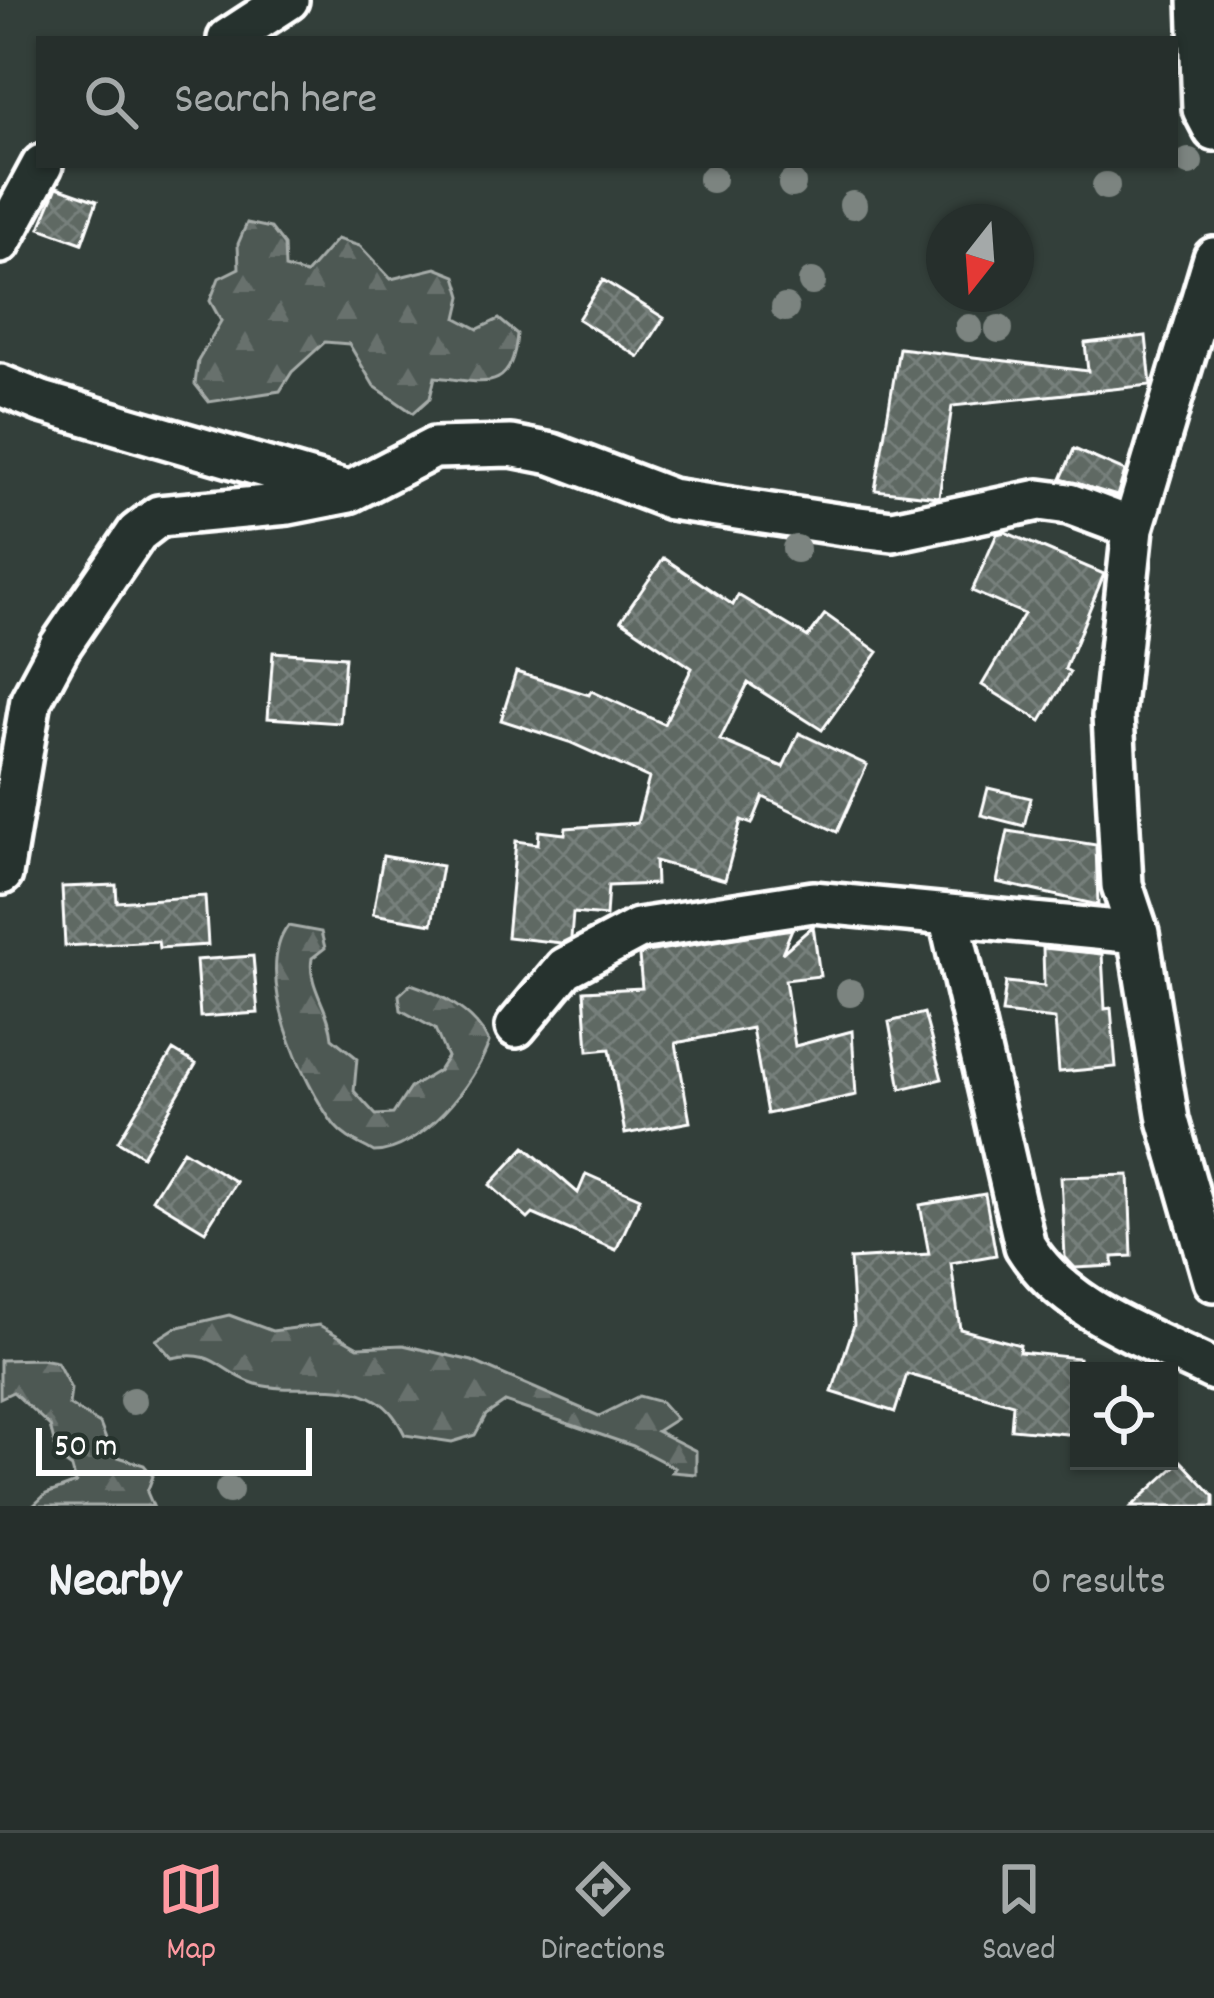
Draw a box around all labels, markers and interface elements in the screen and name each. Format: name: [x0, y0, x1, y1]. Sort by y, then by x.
search box: [36, 36, 1178, 168]
icon: search: [78, 69, 144, 135]
text: Search here: [174, 70, 377, 134]
north arrow: [926, 204, 1034, 312]
map controls: [1070, 1362, 1178, 1470]
button: locate: [1070, 1362, 1178, 1470]
scale bar: [36, 1422, 312, 1475]
text: 50 m: [54, 1425, 118, 1472]
text: Nearby: [48, 1548, 181, 1620]
text: 0 results: [1031, 1557, 1166, 1612]
tab: Map: [158, 1856, 224, 1975]
tab: Directions: [541, 1856, 666, 1975]
tab: Saved: [982, 1856, 1056, 1975]

